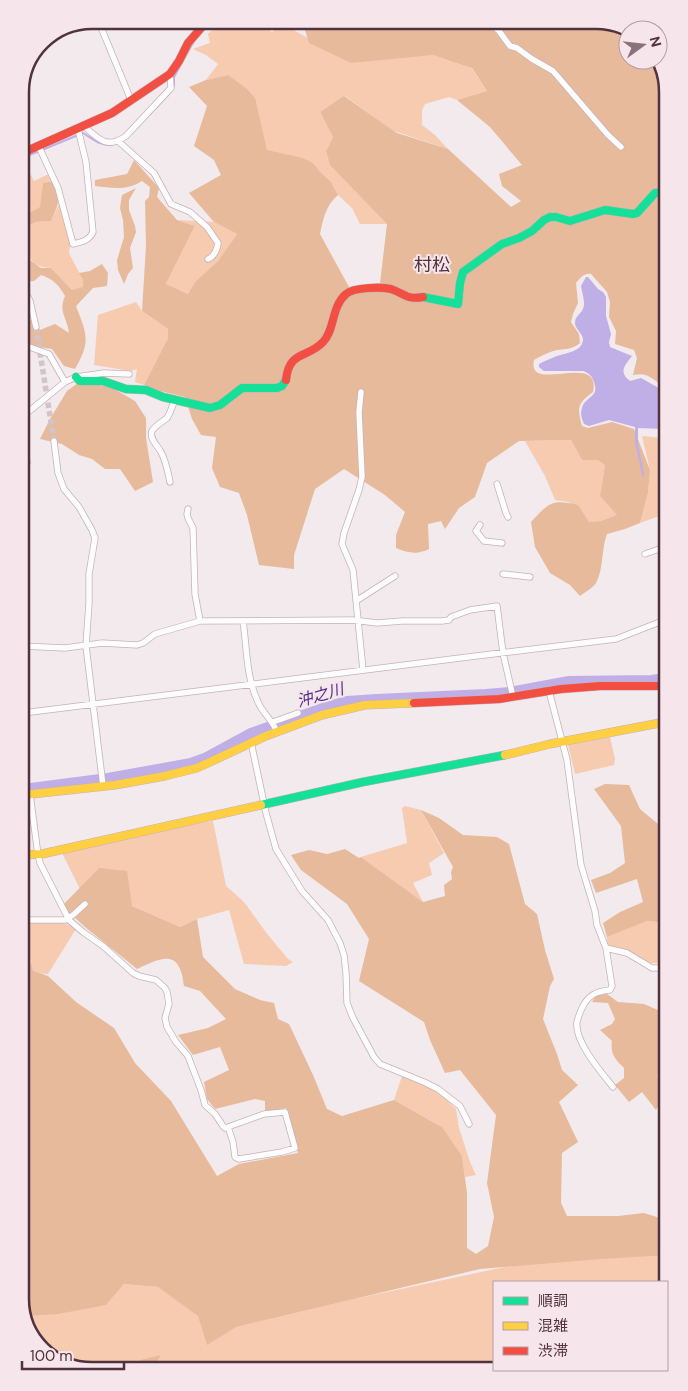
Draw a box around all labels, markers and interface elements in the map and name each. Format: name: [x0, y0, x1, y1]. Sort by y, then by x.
north arrow: [618, 20, 668, 70]
text: N: [646, 34, 666, 49]
district label: 村松: [414, 253, 450, 277]
water label: 沖之川: [294, 678, 348, 712]
legend: [493, 1281, 668, 1371]
text: 順調: [538, 1291, 568, 1311]
text: 混雑: [538, 1316, 568, 1336]
scale bar: [22, 1338, 125, 1370]
text: 渋滞: [538, 1341, 568, 1361]
text: 100 m: [30, 1346, 73, 1366]

